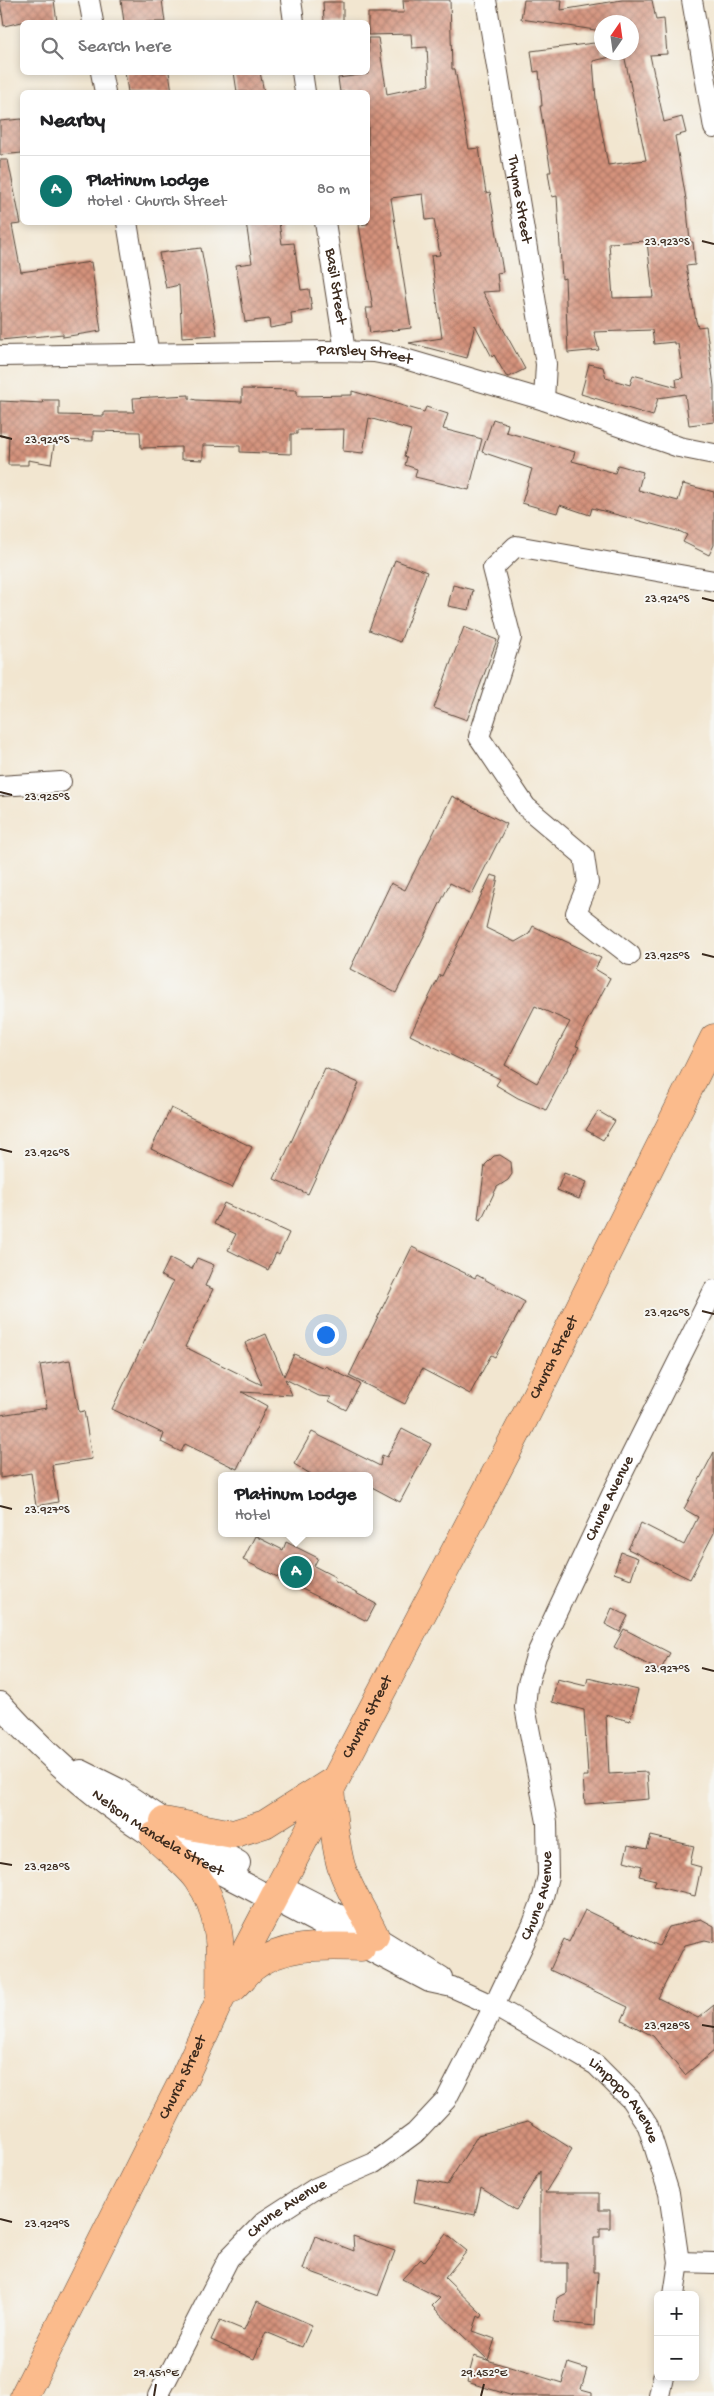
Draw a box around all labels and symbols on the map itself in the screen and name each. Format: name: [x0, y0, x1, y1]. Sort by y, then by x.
north arrow: [594, 15, 639, 60]
street label: Thyme Street: [502, 153, 536, 246]
text: 23.923°S: [645, 236, 690, 250]
street label: Basil Street: [320, 246, 350, 327]
street label: Parsley Street: [316, 341, 416, 370]
text: 23.924°S: [25, 434, 70, 448]
text: 23.924°S: [645, 593, 690, 607]
text: 23.925°S: [24, 791, 70, 805]
text: 23.925°S: [644, 950, 690, 964]
text: 23.926°S: [25, 1147, 70, 1161]
text: 23.926°S: [645, 1307, 690, 1321]
street label: Church Street: [526, 1312, 584, 1403]
your location: [313, 1322, 339, 1348]
street label: Chune Avenue: [582, 1452, 639, 1544]
text: 23.927°S: [25, 1504, 70, 1518]
pin: A: [280, 1553, 312, 1591]
text: 23.927°S: [645, 1663, 690, 1677]
street label: Church Street: [338, 1671, 398, 1762]
street label: Nelson Mandela Street: [87, 1786, 228, 1882]
street label: Chune Avenue: [517, 1850, 558, 1944]
text: 23.928°S: [24, 1861, 70, 1875]
text: 23.928°S: [644, 2020, 690, 2034]
street label: Church Street: [155, 2031, 212, 2123]
street label: Limpopo Avenue: [585, 2053, 662, 2146]
street label: Chune Avenue: [243, 2175, 330, 2243]
text: 23.929°S: [25, 2218, 70, 2232]
text: 29.451°E: [133, 2367, 179, 2381]
text: 29.452°E: [461, 2367, 508, 2381]

